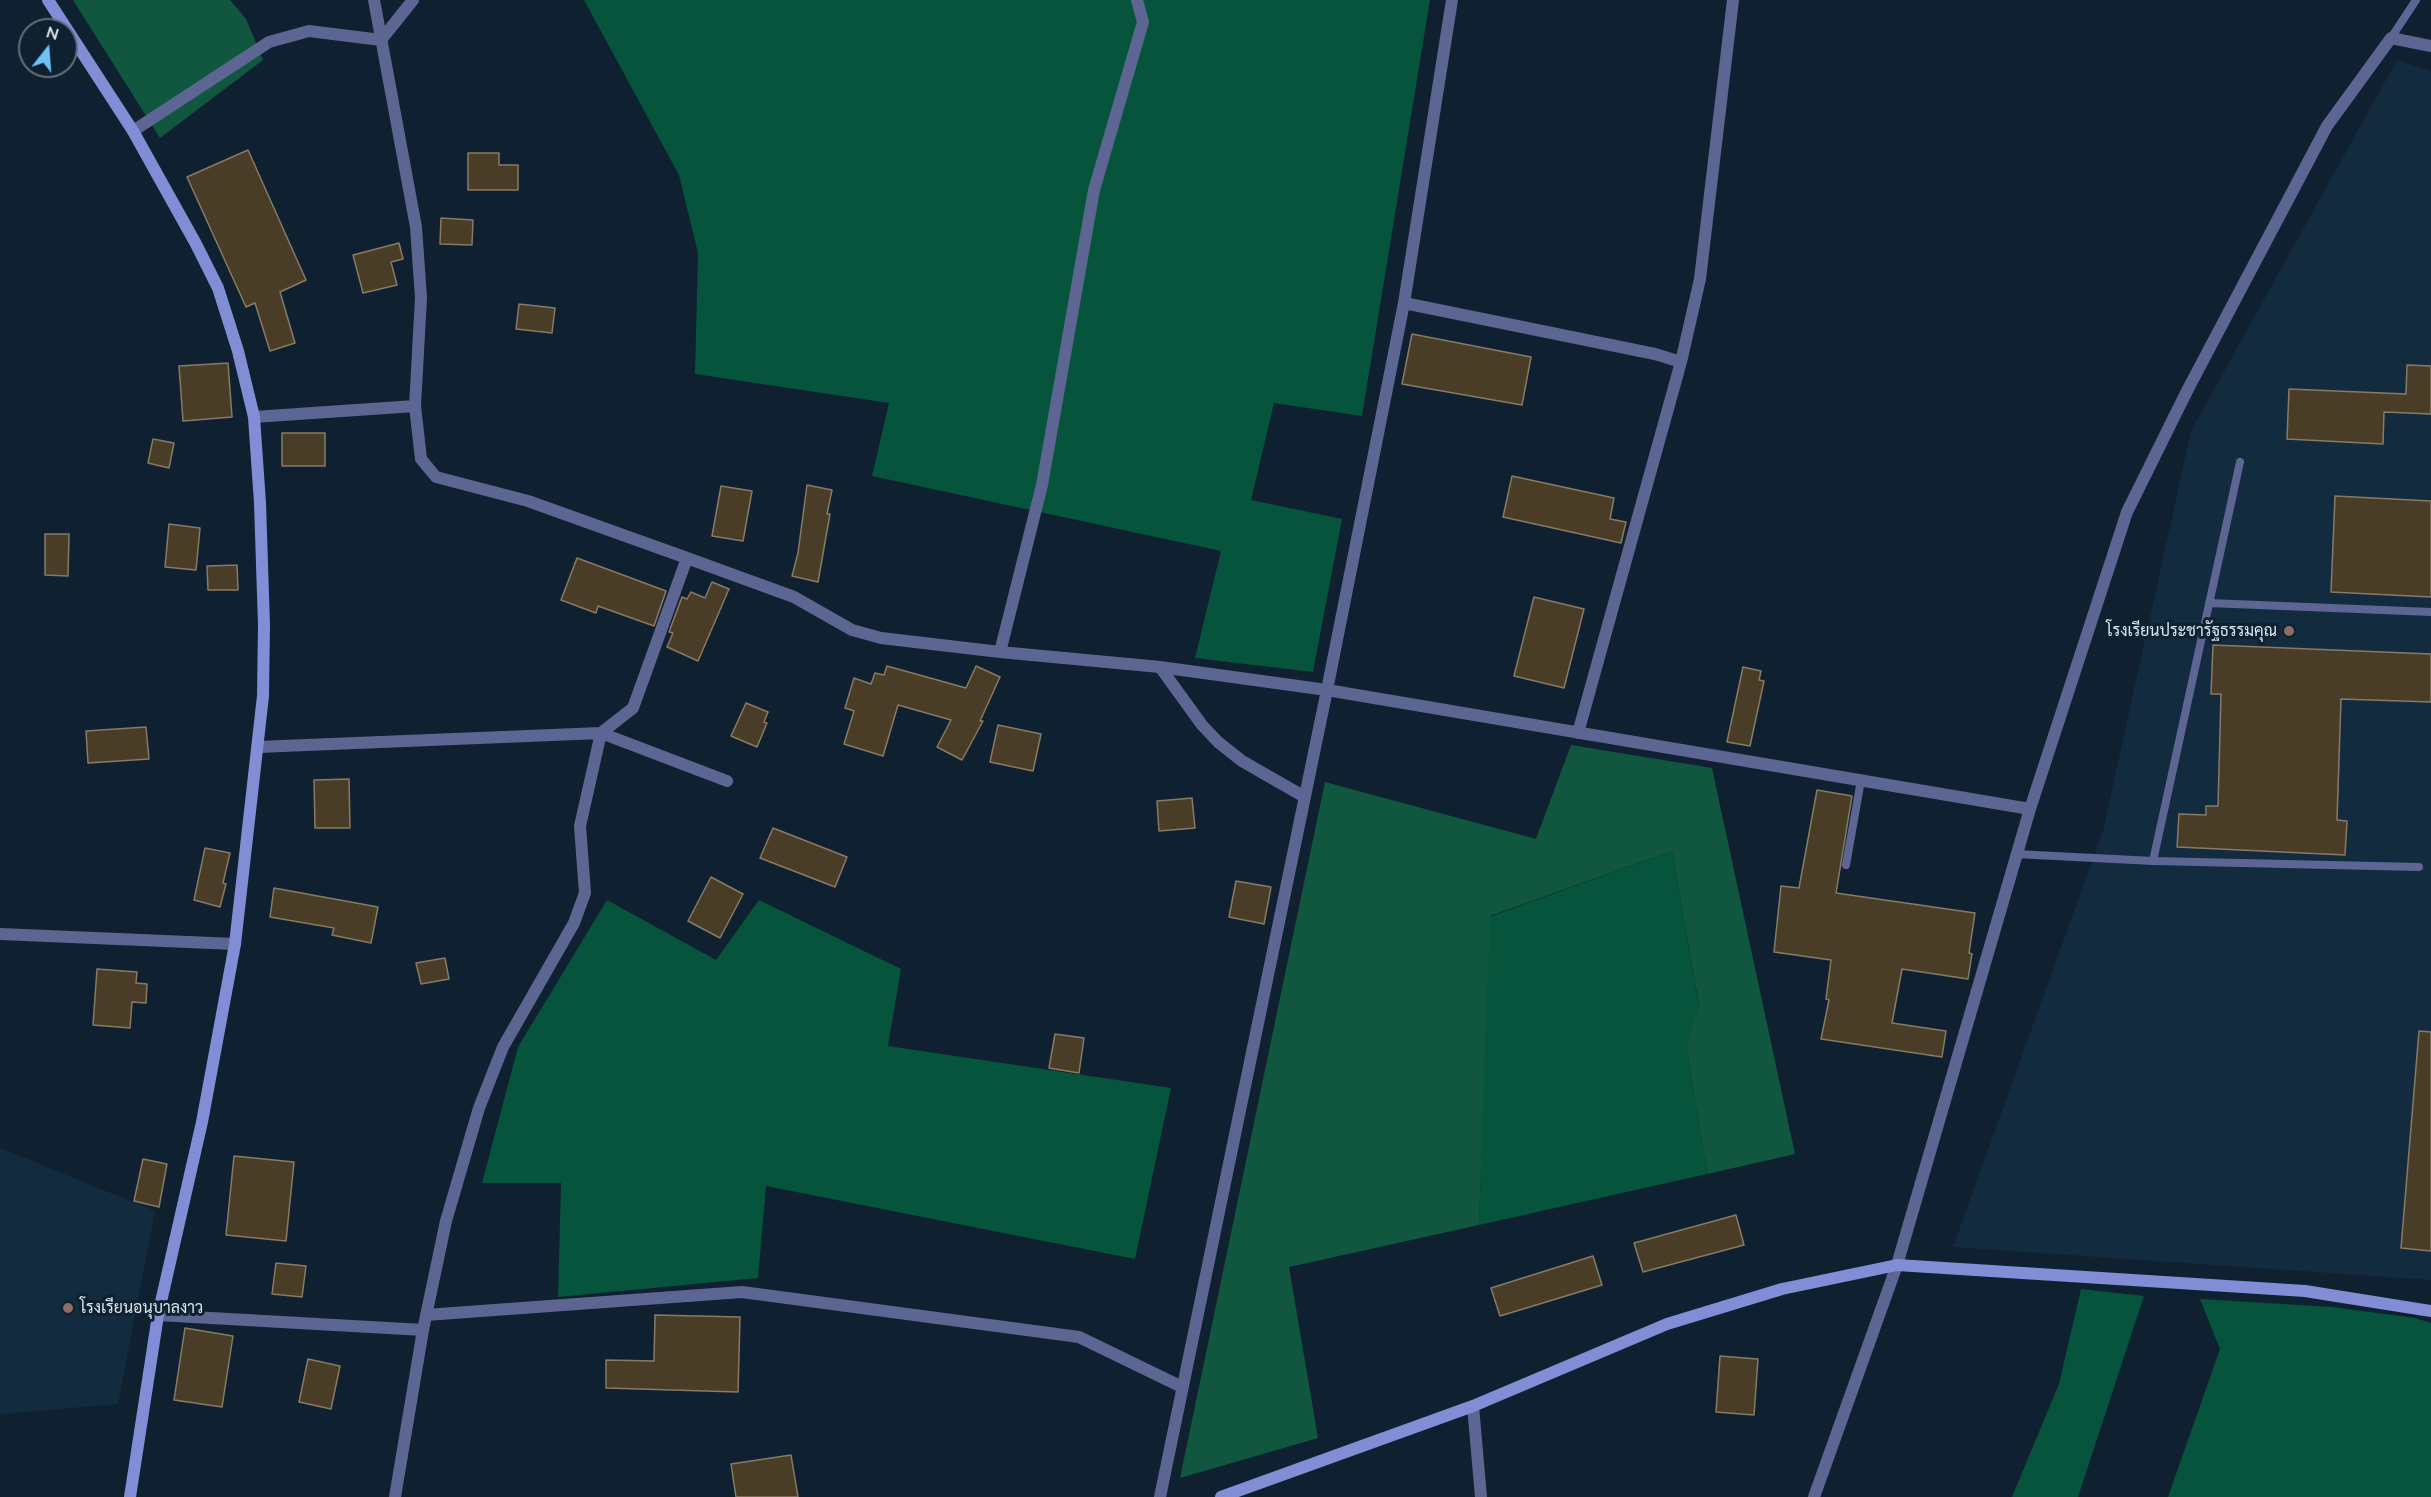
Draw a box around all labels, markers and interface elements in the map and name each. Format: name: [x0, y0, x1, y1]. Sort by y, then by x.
north arrow: [18, 18, 78, 78]
text: N: [44, 21, 61, 44]
place label: โรงเรียนประชารัฐธรรมคุณ: [2106, 621, 2277, 641]
marker: โรงเรียนประชารัฐธรรมคุณ: [2282, 624, 2296, 638]
place label: โรงเรียนอนุบาลงาว: [80, 1298, 203, 1318]
marker: โรงเรียนอนุบาลงาว: [61, 1301, 75, 1315]

